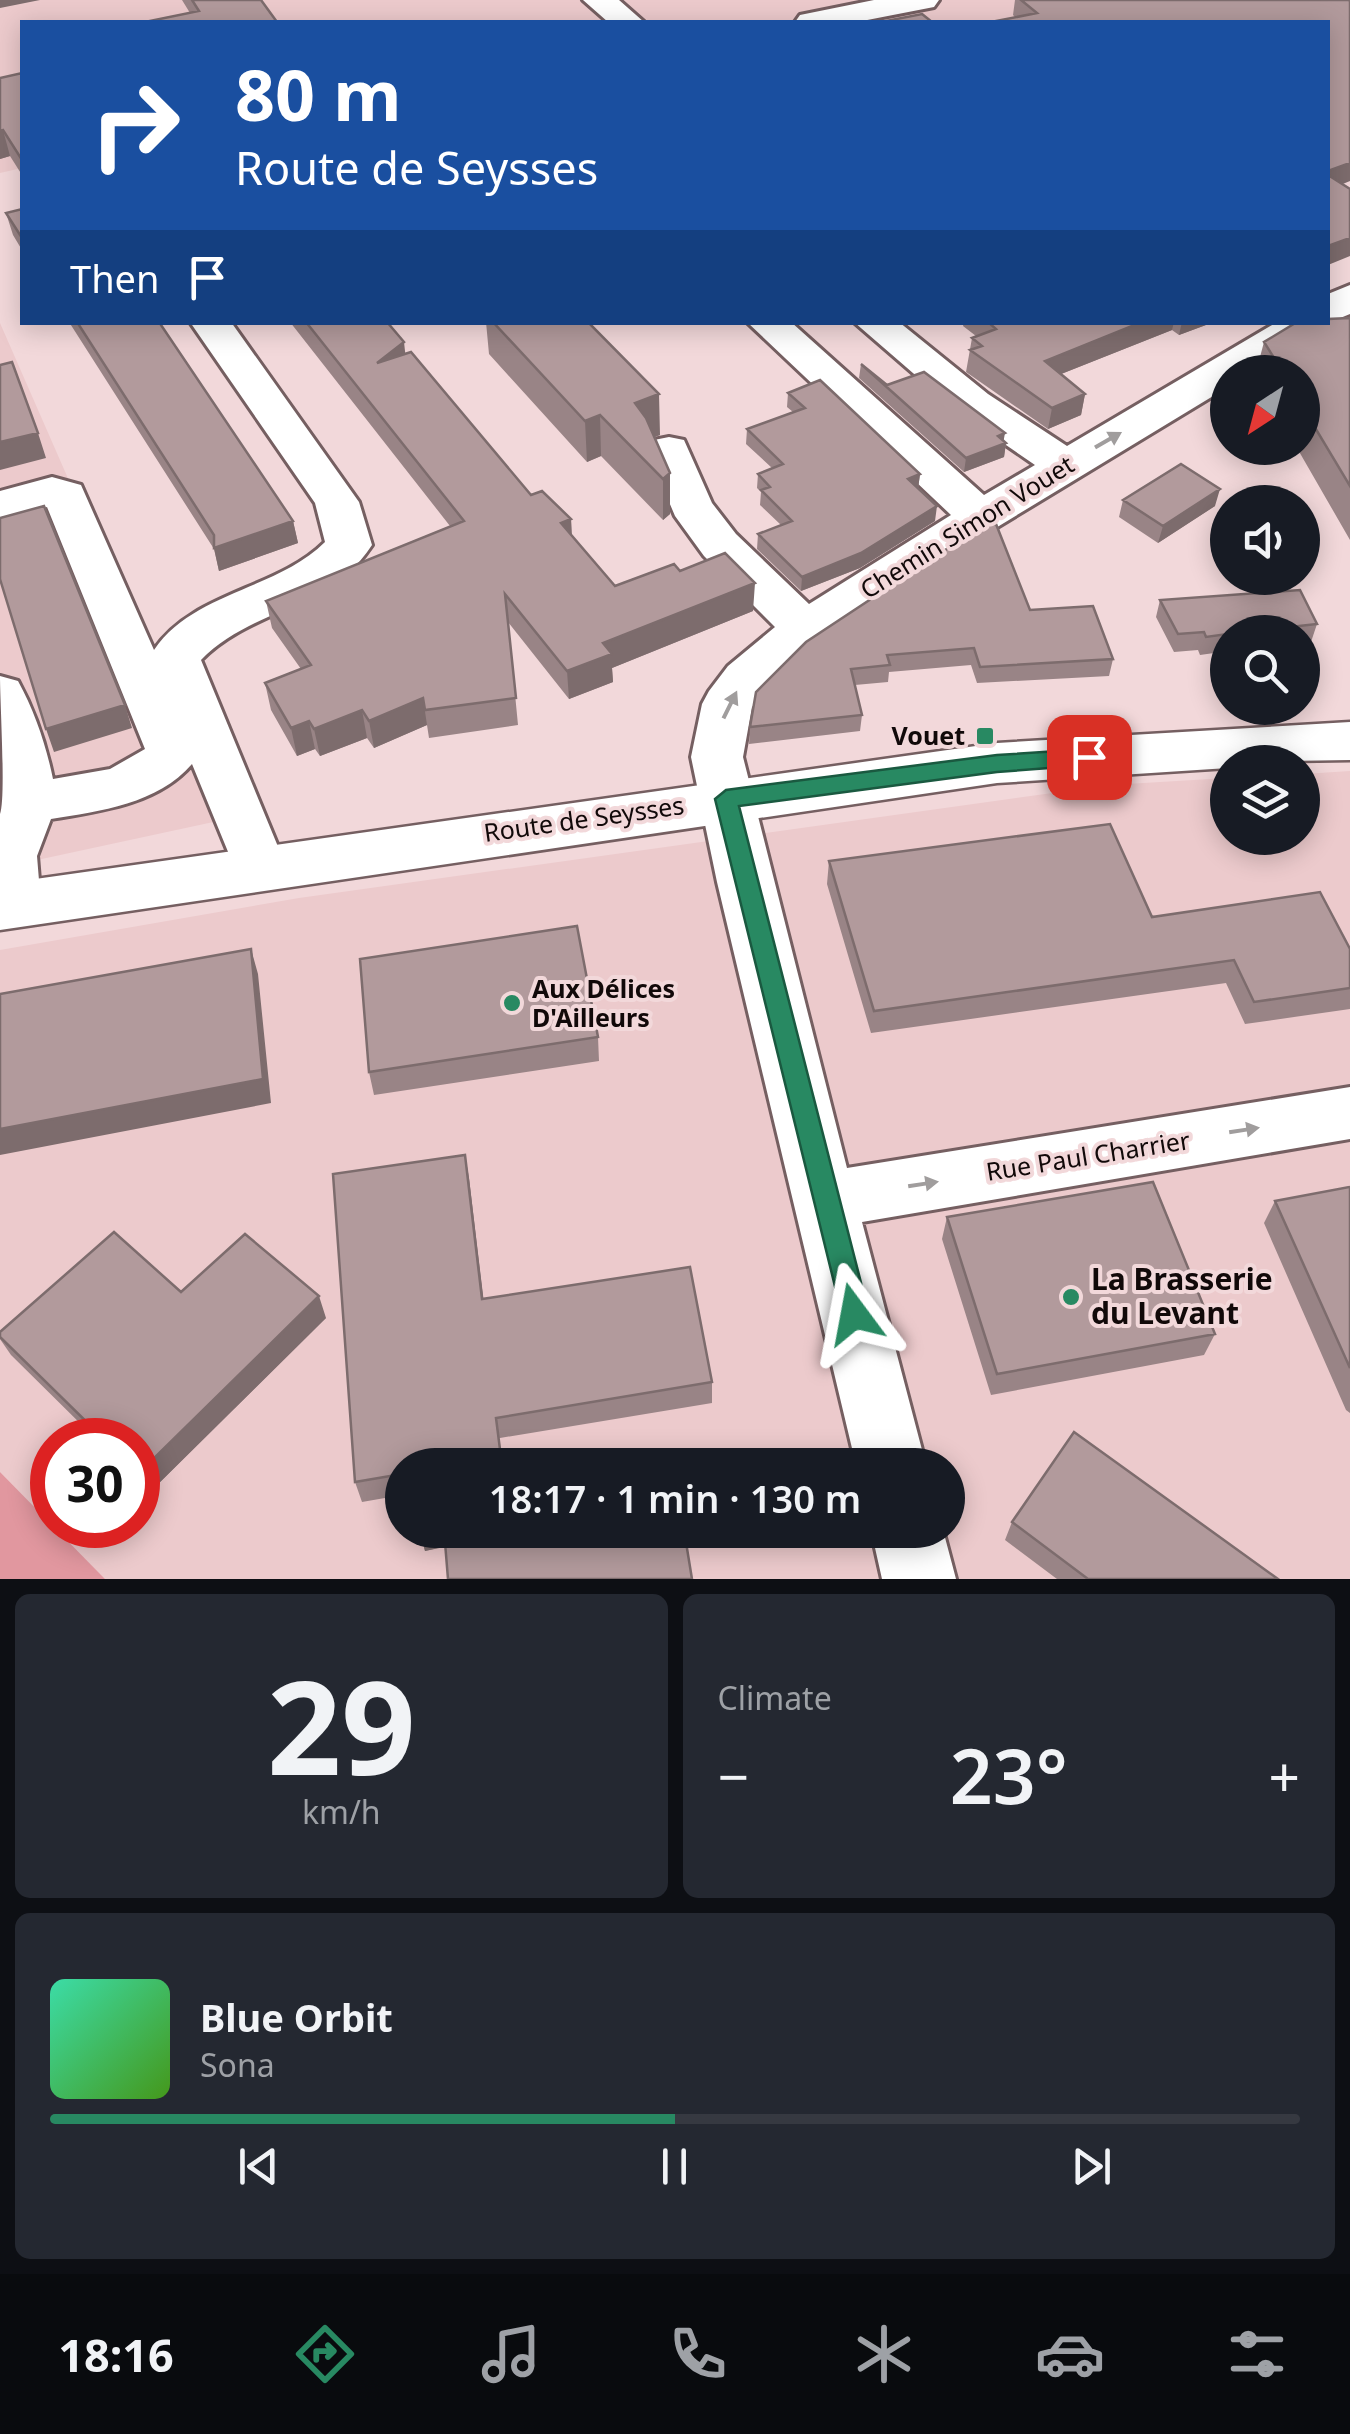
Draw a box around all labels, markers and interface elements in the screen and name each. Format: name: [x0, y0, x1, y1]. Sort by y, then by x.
text: 80 m: [235, 46, 402, 142]
icon: right: [70, 60, 200, 190]
text: Route de Seysses: [235, 137, 598, 198]
icon: arrive: [180, 250, 235, 305]
text: Then: [70, 252, 160, 304]
north arrow: [1210, 355, 1320, 465]
map controls: [1210, 355, 1320, 855]
one-way arrow: [1094, 432, 1122, 450]
street label: Chemin Simon Vouet: [853, 447, 1080, 606]
button: sound: [1210, 485, 1320, 595]
button: search: [1210, 615, 1320, 725]
one-way arrow: [722, 690, 739, 719]
pin: [1047, 715, 1132, 800]
place label: Vouet: [892, 718, 965, 752]
marker: Vouet: [974, 725, 996, 747]
icon: arrive: [1062, 730, 1117, 785]
button: layers: [1210, 745, 1320, 855]
street label: Route de Seysses: [482, 787, 686, 849]
place label: Aux Délices D'Ailleurs: [532, 971, 675, 1034]
marker: Aux Délices D'Ailleurs: [501, 992, 523, 1014]
street label: Rue Paul Charrier: [983, 1122, 1192, 1188]
one-way arrow: [1228, 1122, 1260, 1138]
one-way arrow: [908, 1176, 939, 1191]
place label: La Brasserie du Levant: [1091, 1258, 1273, 1333]
position arrow: [802, 1262, 906, 1366]
marker: La Brasserie du Levant: [1060, 1286, 1082, 1308]
speed limit sign: 30: [30, 1418, 160, 1548]
text: 18:17 · 1 min · 130 m: [489, 1472, 861, 1524]
text: 29: [267, 1636, 416, 1813]
text: Climate: [718, 1676, 832, 1719]
text: 23°: [950, 1724, 1068, 1826]
text: −: [718, 1738, 749, 1813]
text: +: [1269, 1738, 1300, 1813]
text: km/h: [302, 1790, 381, 1833]
text: Blue Orbit: [200, 1991, 393, 2043]
text: Sona: [200, 2043, 275, 2086]
icon: previous: [231, 2139, 286, 2194]
icon: pause: [647, 2139, 702, 2194]
icon: next: [1064, 2139, 1119, 2194]
icon: directions: [290, 2319, 360, 2389]
icon: music: [476, 2319, 546, 2389]
icon: phone: [663, 2319, 733, 2389]
icon: climate: [849, 2319, 919, 2389]
icon: car: [1035, 2319, 1105, 2389]
icon: filters: [1222, 2319, 1292, 2389]
text: 18:16: [58, 2324, 174, 2385]

